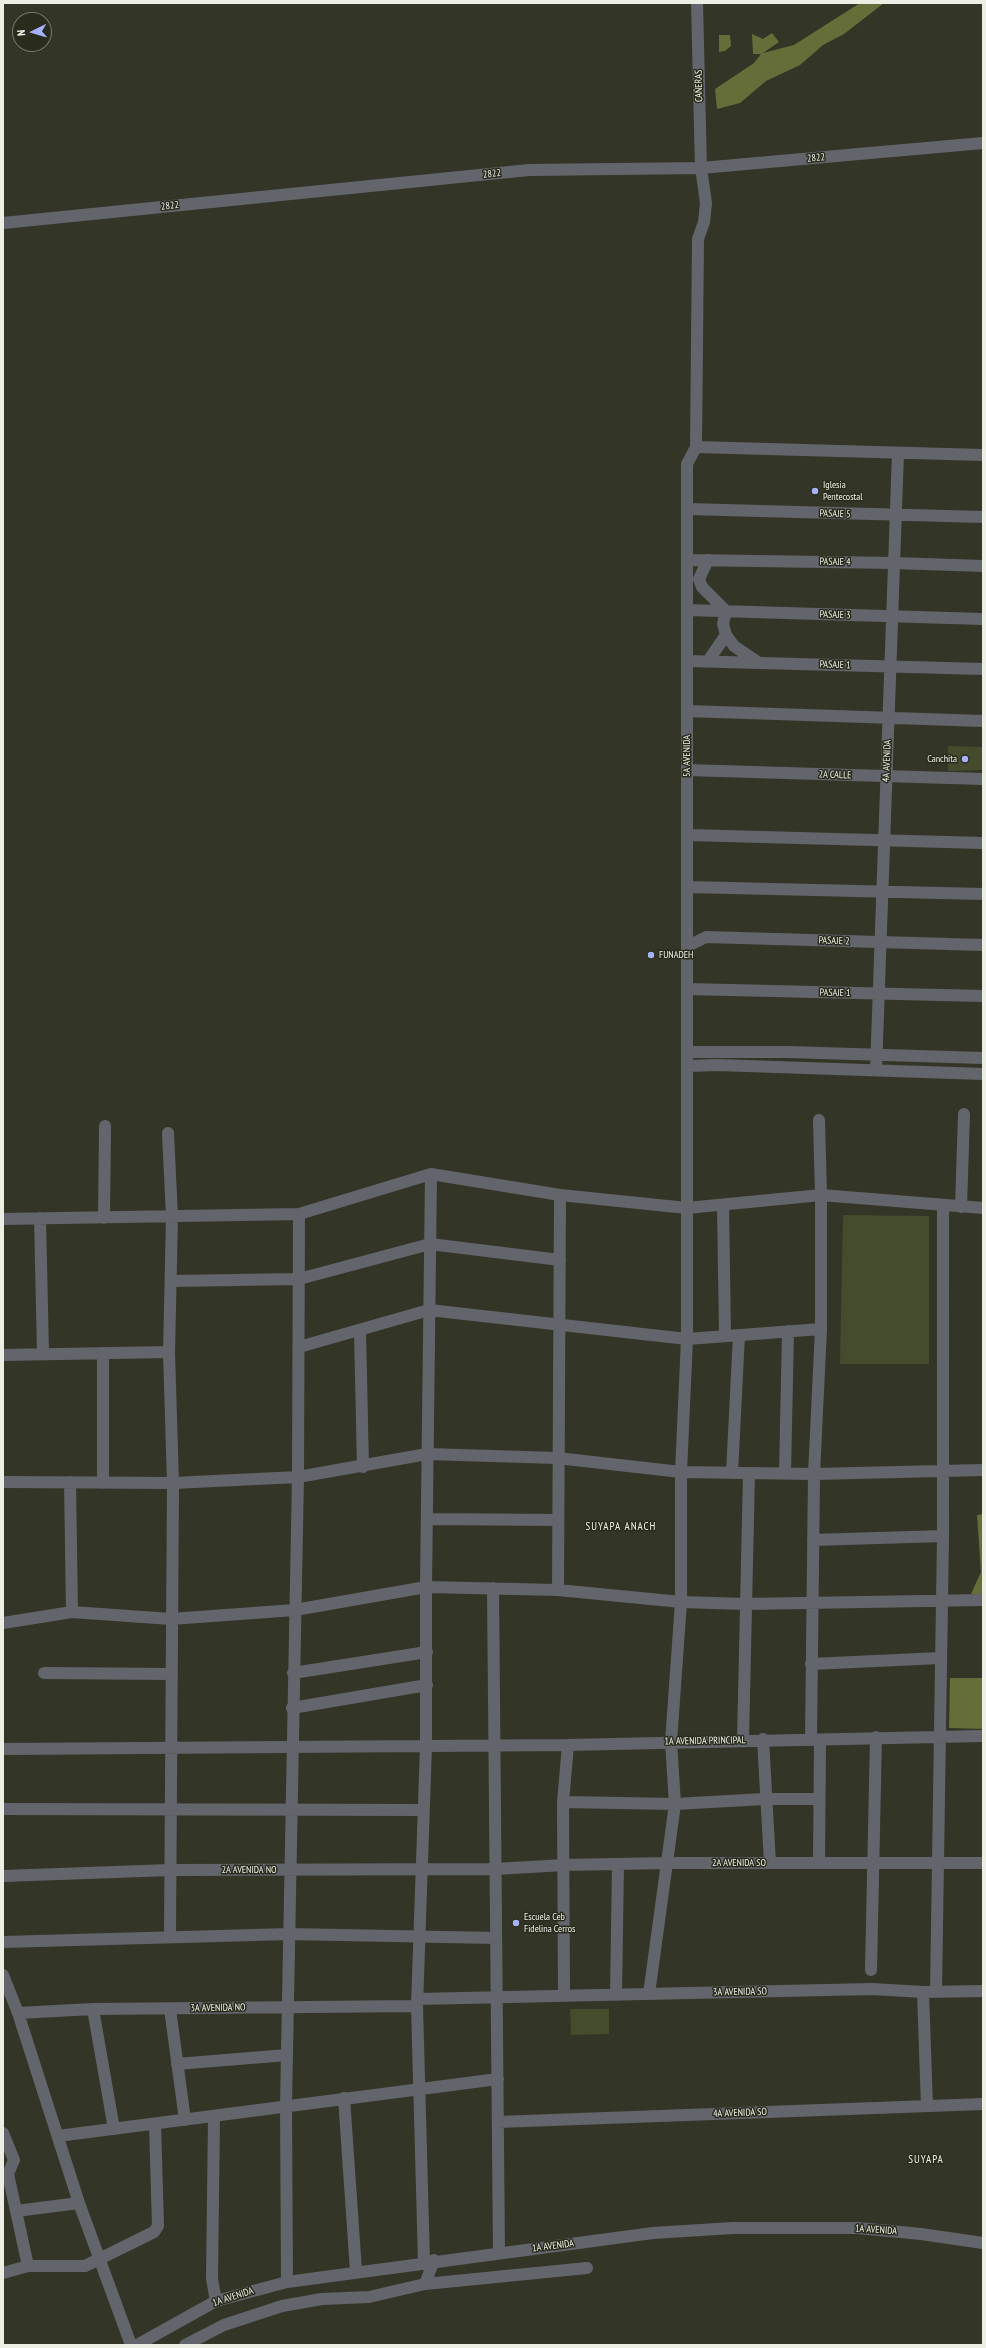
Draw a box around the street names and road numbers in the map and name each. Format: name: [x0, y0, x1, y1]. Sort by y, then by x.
street label: CAÑERAS: [693, 70, 705, 102]
street label: 2822: [807, 151, 825, 165]
street label: 2822: [482, 167, 502, 181]
street label: 2822: [160, 199, 180, 213]
street label: PASAJE 5: [819, 507, 851, 521]
street label: PASAJE 4: [819, 556, 851, 568]
street label: PASAJE 3: [819, 608, 851, 622]
street label: PASAJE 1: [819, 658, 851, 672]
street label: 5A AVENIDA: [681, 735, 693, 777]
street label: 4A AVENIDA: [880, 740, 894, 782]
street label: 2A CALLE: [818, 768, 852, 782]
street label: PASAJE 2: [818, 934, 850, 948]
street label: PASAJE 1: [819, 987, 851, 999]
street label: 1A AVENIDA PRINCIPAL: [664, 1734, 746, 1748]
street label: 2A AVENIDA SO: [712, 1857, 766, 1869]
street label: 2A AVENIDA NO: [221, 1864, 277, 1876]
street label: 3A AVENIDA SO: [713, 1986, 767, 1998]
street label: 3A AVENIDA NO: [190, 2002, 246, 2014]
street label: 4A AVENIDA SO: [713, 2106, 767, 2120]
street label: 1A AVENIDA: [855, 2223, 897, 2237]
street label: 1A AVENIDA: [531, 2237, 575, 2255]
street label: 1A AVENIDA: [211, 2285, 255, 2309]

